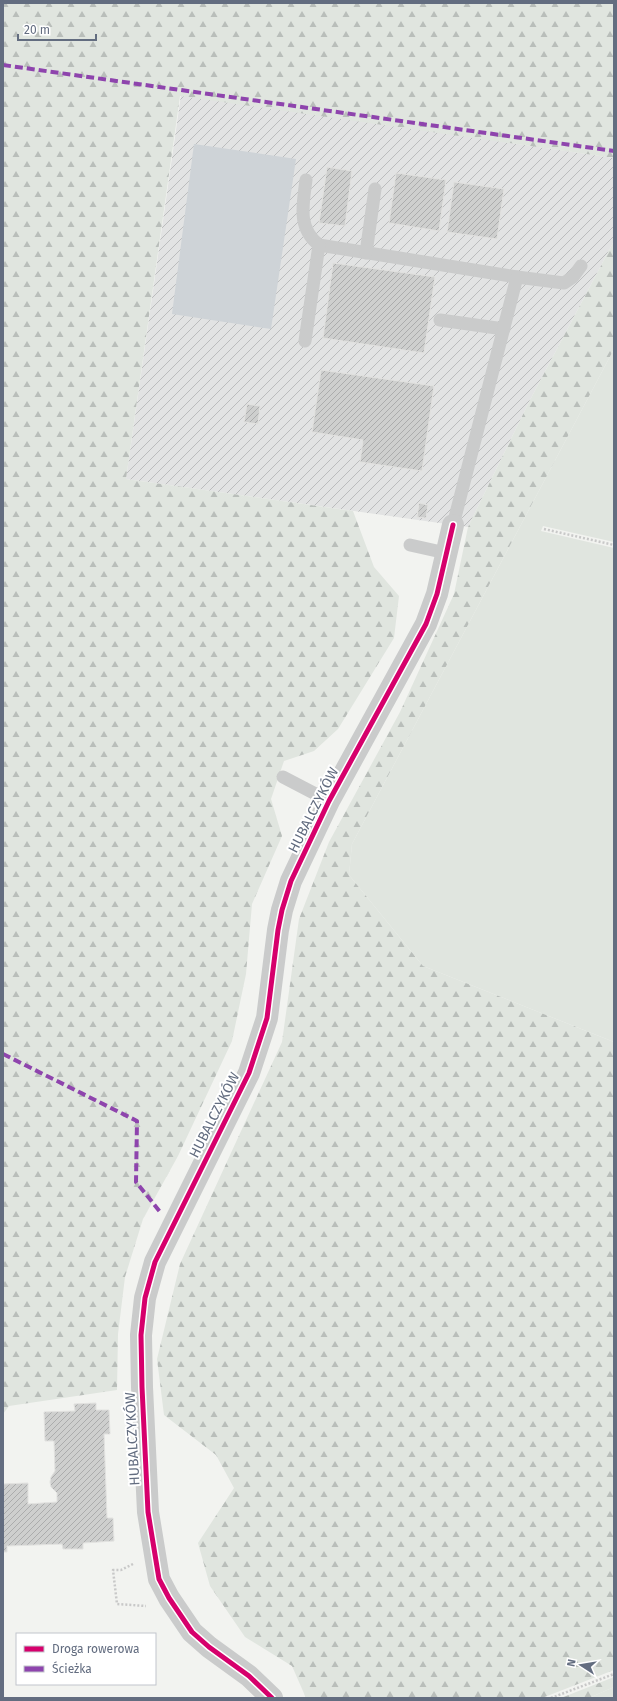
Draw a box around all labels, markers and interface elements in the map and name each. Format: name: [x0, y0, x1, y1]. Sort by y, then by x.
scale bar: [18, 16, 96, 42]
text: 20 m: [24, 23, 50, 37]
street label: HUBALCZYKÓW: [284, 764, 342, 856]
street label: HUBALCZYKÓW: [185, 1069, 243, 1161]
street label: HUBALCZYKÓW: [121, 1391, 143, 1486]
legend: [16, 1633, 156, 1685]
text: Droga rowerowa: [52, 1642, 139, 1656]
north arrow: [561, 1645, 601, 1685]
text: N: [565, 1658, 579, 1668]
text: Ścieżka: [52, 1661, 92, 1676]

